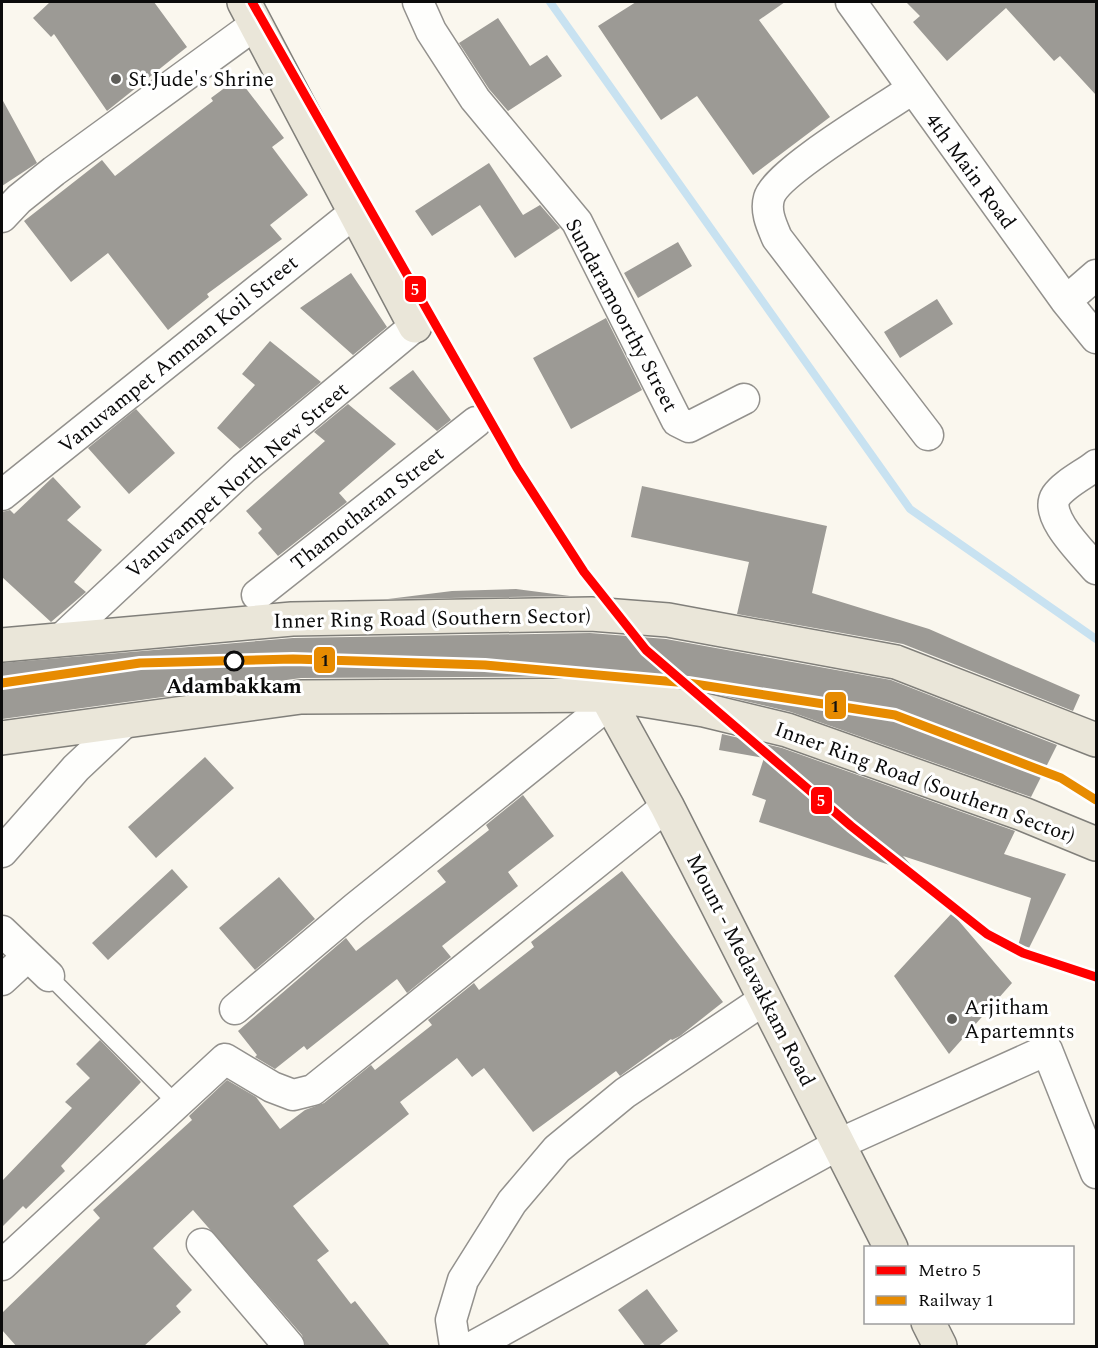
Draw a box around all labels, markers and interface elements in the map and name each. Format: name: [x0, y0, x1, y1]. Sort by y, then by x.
place label: St.Jude's Shrine: [128, 64, 274, 96]
marker: St.Jude's Shrine: [109, 72, 123, 86]
street label: 4th Main Road: [917, 107, 1023, 236]
street label: Sundaramoorthy Street: [557, 213, 686, 418]
street label: Vanuvampet Amman Koil Street: [52, 248, 306, 462]
line badge: 5: [404, 275, 427, 303]
text: 5: [411, 278, 419, 302]
street label: Vanuvampet North New Street: [119, 375, 356, 587]
street label: Thamotharan Street: [284, 439, 451, 579]
street label: Inner Ring Road (Southern Sector): [273, 600, 591, 638]
line badge: 1: [313, 646, 336, 674]
text: 1: [321, 649, 329, 673]
marker: Adambakkam: [224, 651, 244, 671]
place label: Adambakkam: [166, 671, 302, 703]
line badge: 1: [824, 691, 847, 720]
text: 1: [831, 695, 839, 719]
street label: Inner Ring Road (Southern Sector): [770, 714, 1079, 852]
line badge: 5: [810, 786, 833, 815]
text: 5: [817, 789, 825, 813]
street label: Mount - Medavakkam Road: [677, 848, 823, 1093]
place label: Arjitham Apartemnts: [964, 992, 1075, 1048]
marker: Arjitham Apartemnts: [945, 1012, 959, 1026]
legend: [864, 1246, 1074, 1324]
text: Metro 5: [918, 1257, 981, 1284]
text: Railway 1: [918, 1287, 994, 1314]

